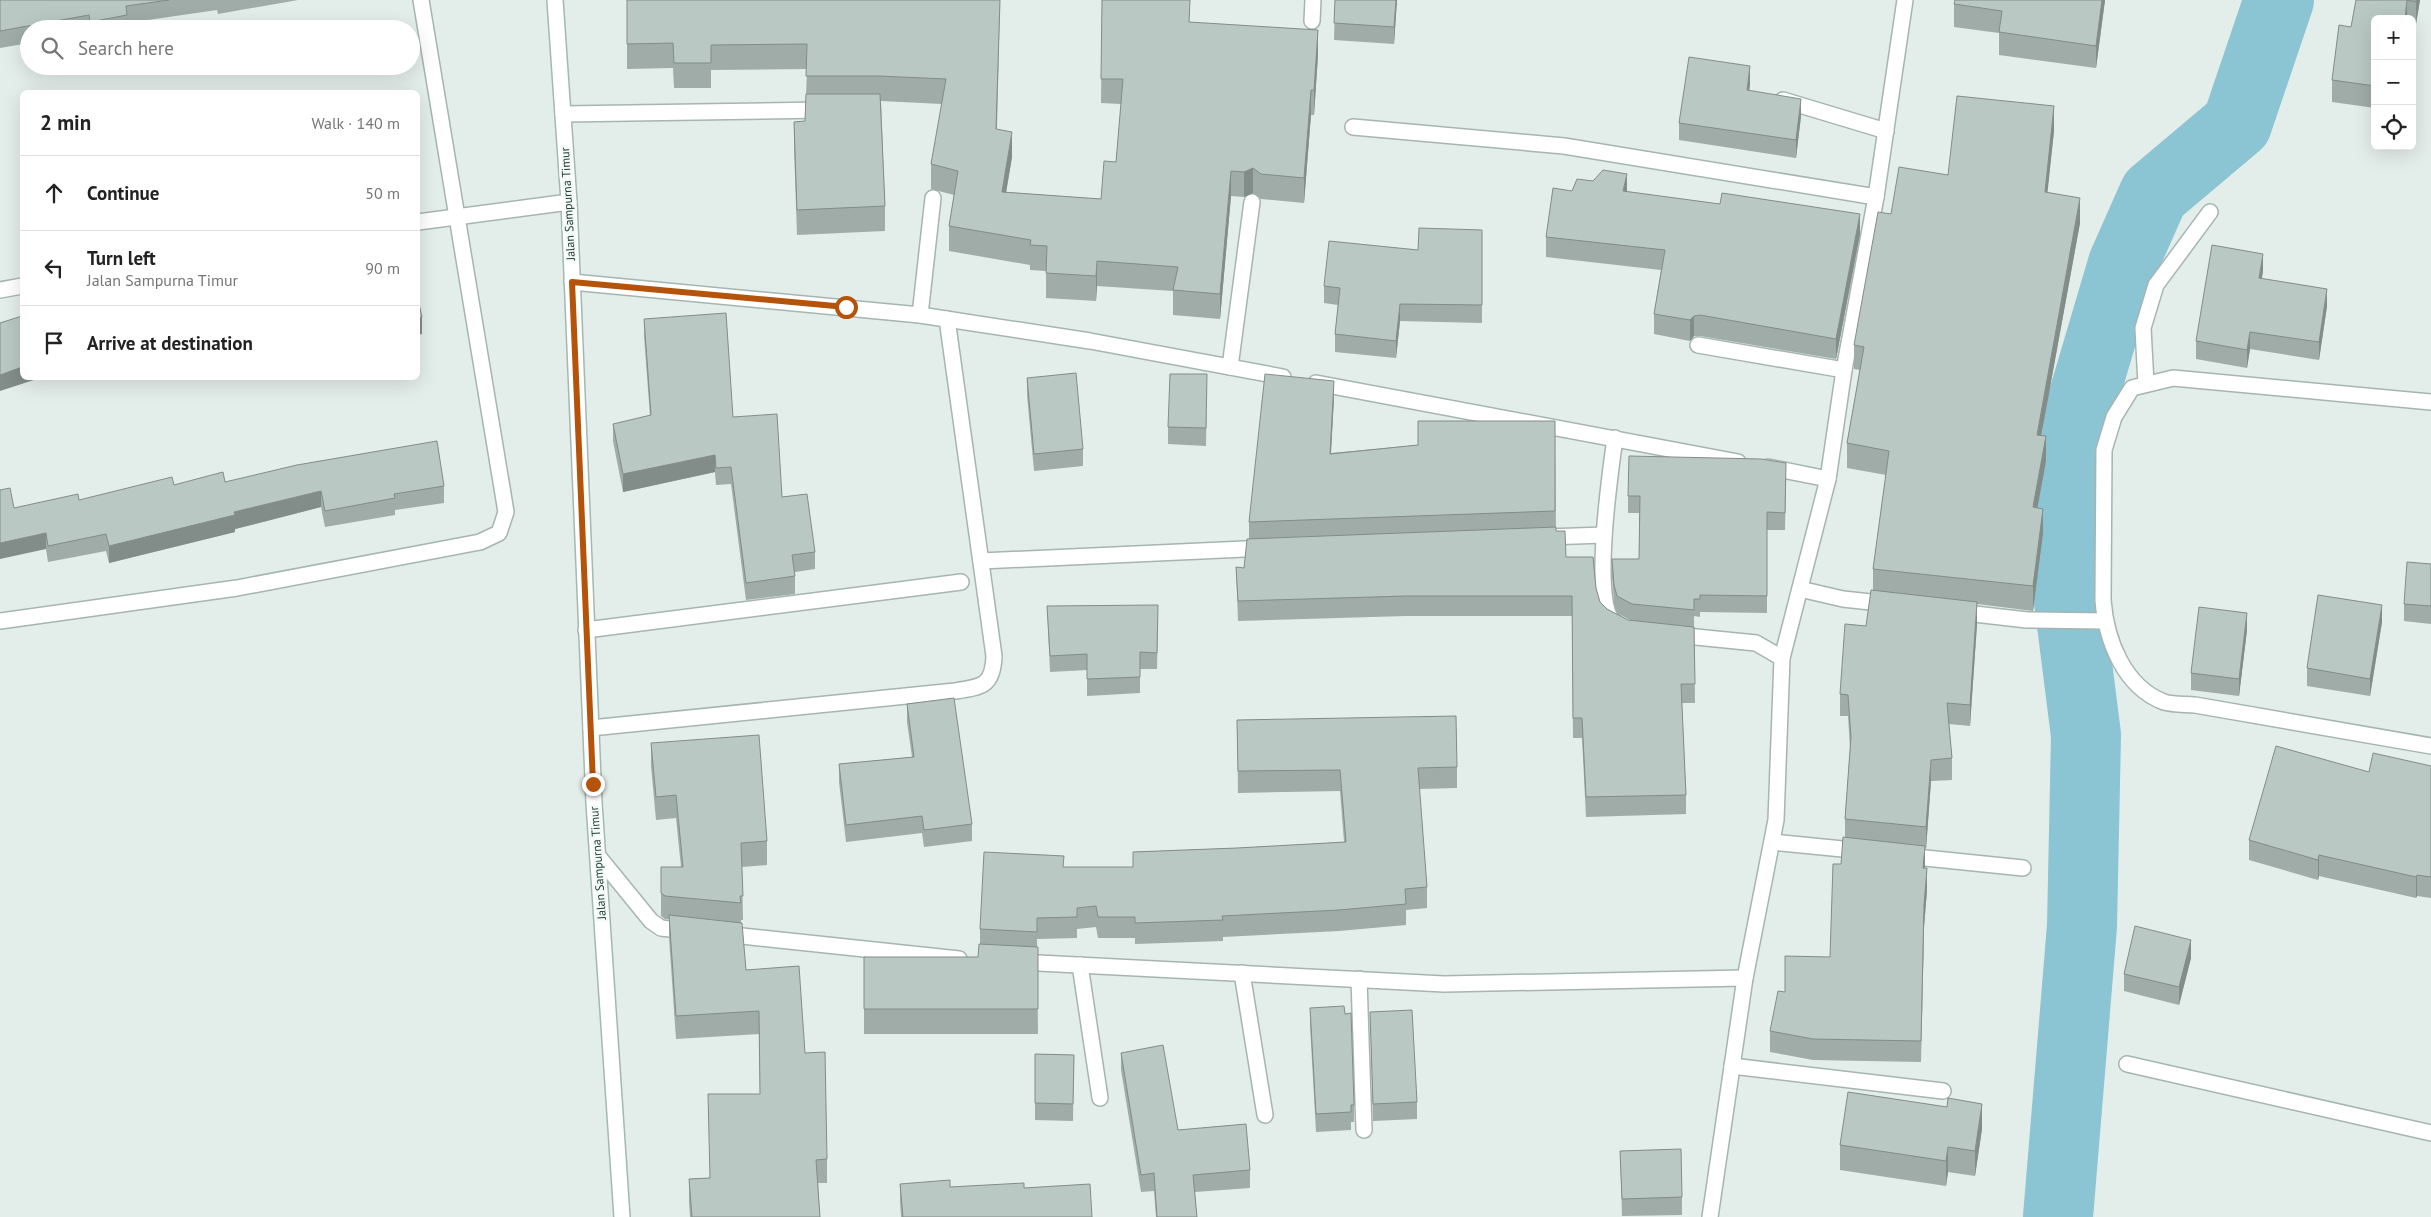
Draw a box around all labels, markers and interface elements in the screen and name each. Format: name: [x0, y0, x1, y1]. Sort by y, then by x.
map controls: [2371, 15, 2416, 150]
button: +: [2371, 15, 2416, 60]
search box: [20, 20, 420, 75]
icon: search: [38, 34, 66, 62]
text: Search here: [78, 36, 174, 60]
button: −: [2371, 60, 2416, 105]
button: locate: [2371, 105, 2416, 150]
text: 2 min: [40, 109, 91, 136]
text: Walk · 140 m: [311, 113, 400, 133]
street label: Jalan Sampurna Timur: [557, 147, 578, 262]
icon: ahead: [40, 179, 68, 207]
text: Continue: [87, 181, 159, 205]
text: 50 m: [365, 183, 400, 203]
text: Turn left: [87, 246, 156, 270]
icon: left: [40, 254, 68, 282]
text: 90 m: [365, 258, 400, 278]
text: Jalan Sampurna Timur: [87, 270, 238, 290]
route start: [835, 296, 858, 319]
icon: arrive: [40, 329, 68, 357]
text: Arrive at destination: [87, 331, 253, 355]
route end: [582, 773, 605, 796]
street label: Jalan Sampurna Timur: [586, 806, 609, 921]

